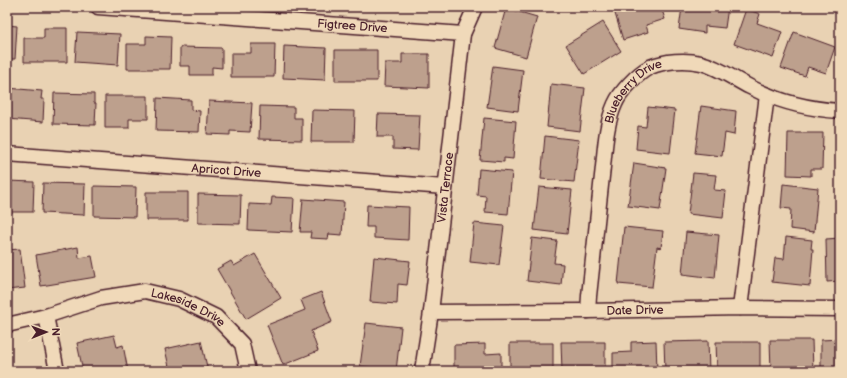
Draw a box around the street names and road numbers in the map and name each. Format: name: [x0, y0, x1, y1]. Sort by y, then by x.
street label: Figtree Drive: [317, 16, 388, 36]
street label: Blueberry Drive: [602, 57, 664, 125]
street label: Vista Terrace: [434, 151, 457, 224]
street label: Apricot Drive: [191, 161, 262, 181]
street label: Lakeside Drive: [149, 286, 228, 330]
street label: Date Drive: [606, 303, 664, 319]

